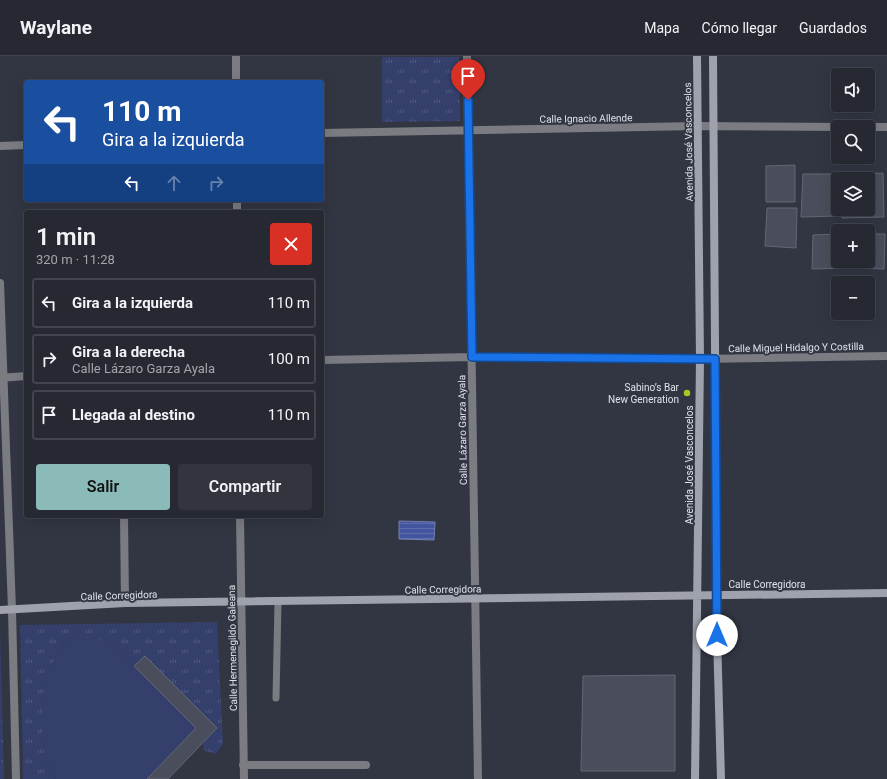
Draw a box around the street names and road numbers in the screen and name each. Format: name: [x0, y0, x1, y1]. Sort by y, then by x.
street label: Avenida José Vasconcelos: [682, 82, 695, 202]
street label: Calle Ignacio Allende: [539, 112, 633, 125]
street label: Calle Miguel Hidalgo Y Costilla: [728, 341, 864, 354]
street label: Calle Lázaro Garza Ayala: [456, 375, 469, 485]
street label: Avenida José Vasconcelos: [684, 405, 695, 525]
street label: Calle Corregidora: [729, 579, 805, 590]
street label: Calle Corregidora: [405, 583, 482, 596]
street label: Calle Hermenegildo Galeana: [226, 585, 239, 711]
street label: Calle Corregidora: [80, 589, 158, 602]

